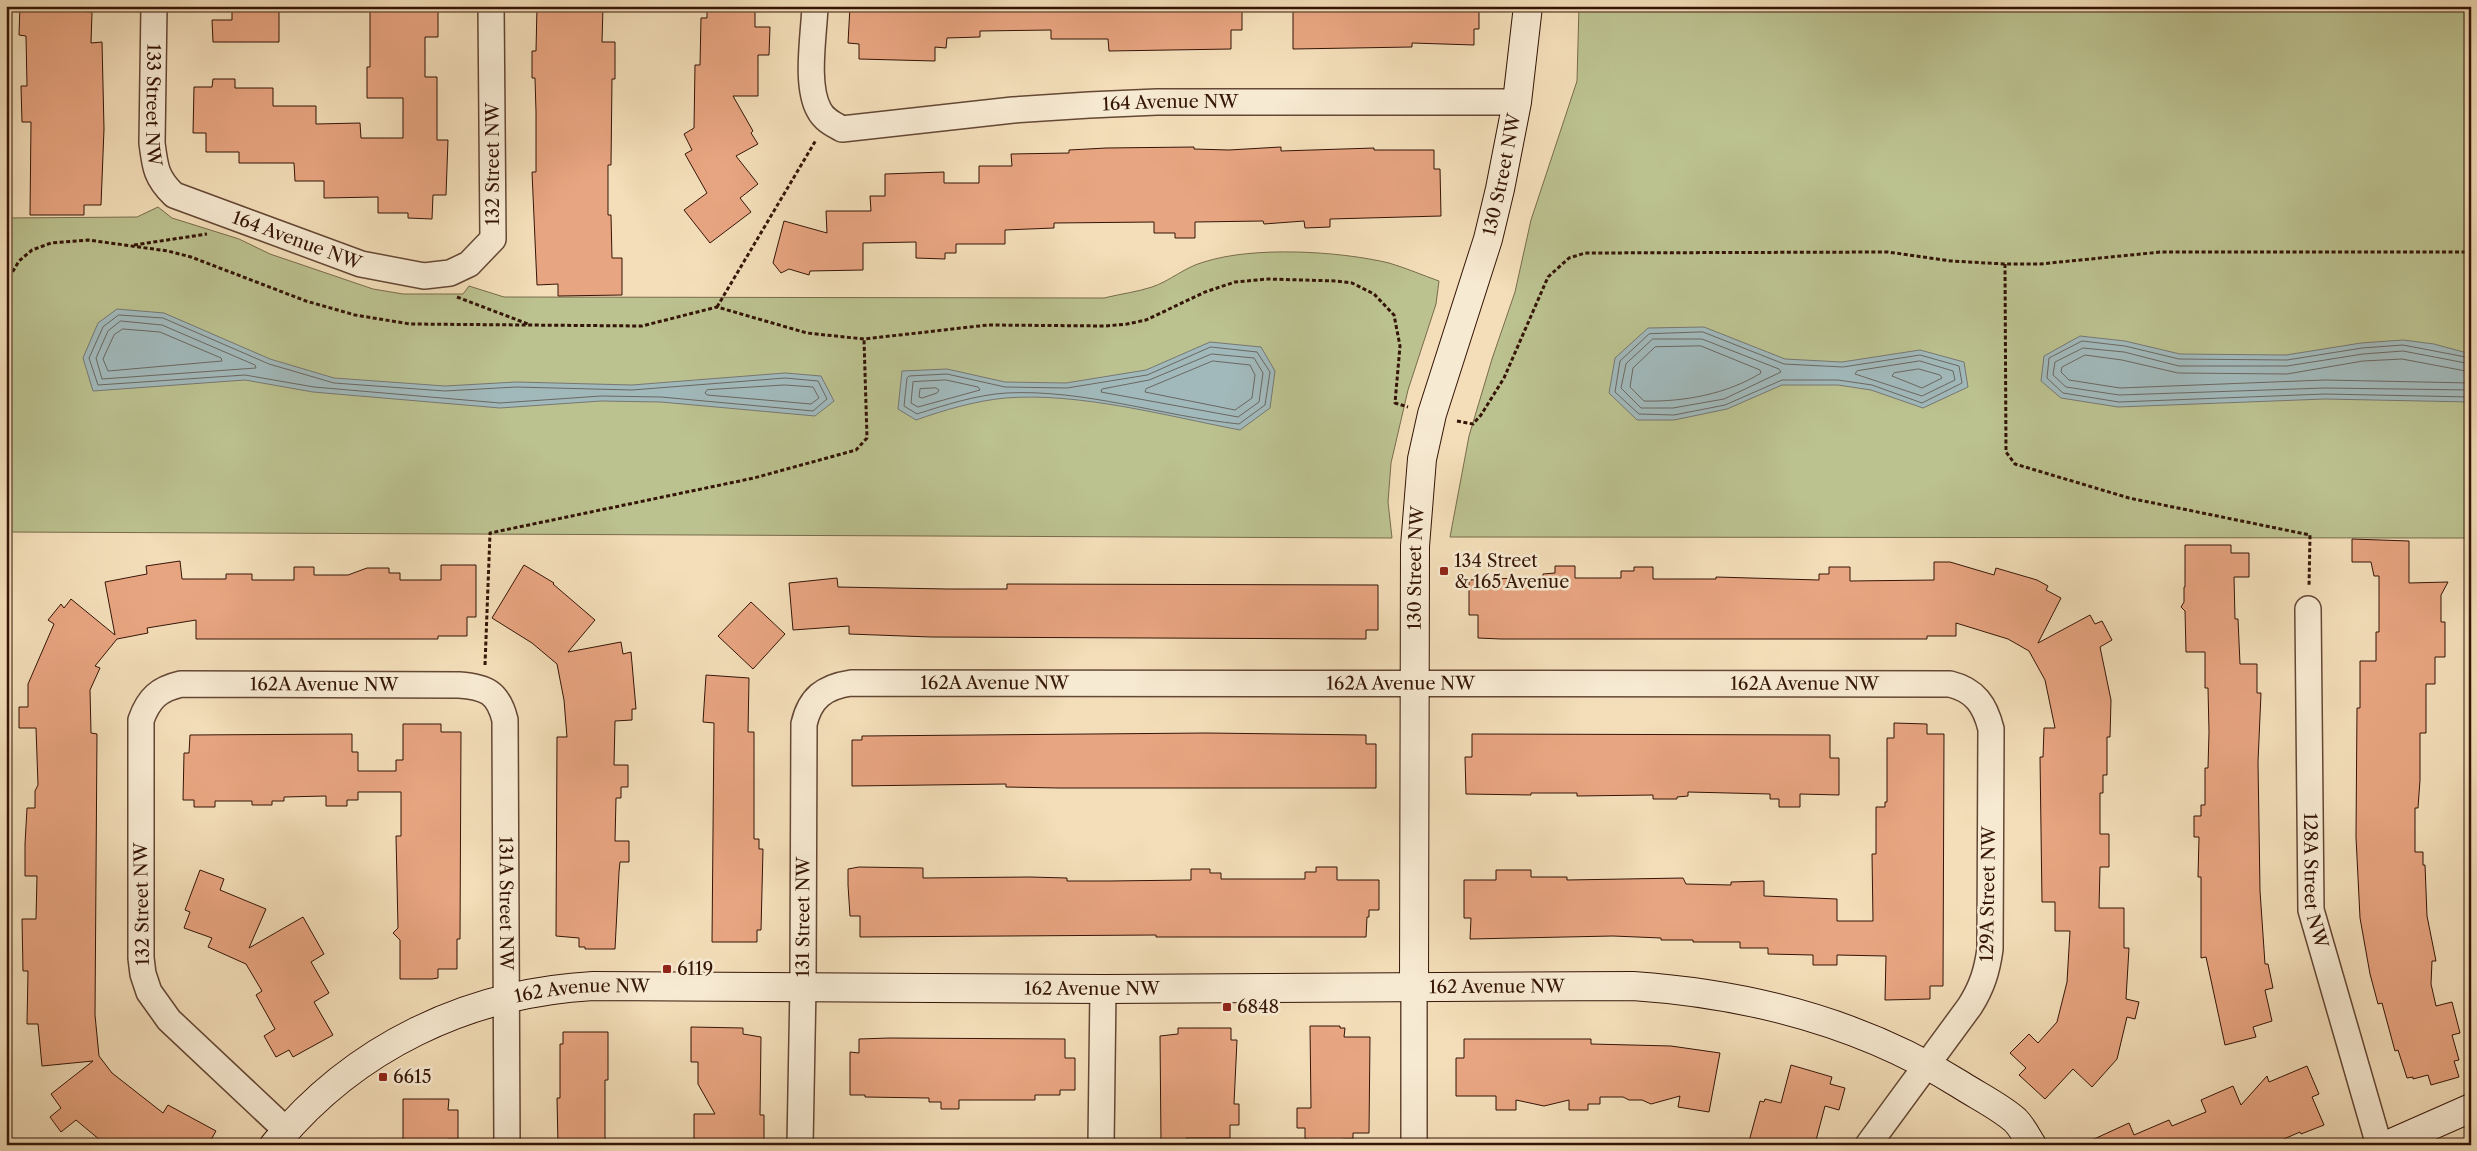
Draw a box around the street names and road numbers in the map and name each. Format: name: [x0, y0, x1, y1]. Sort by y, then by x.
street label: 133 Street NW: [141, 43, 166, 169]
street label: 164 Avenue NW: [1102, 91, 1239, 115]
street label: 132 Street NW: [482, 101, 504, 226]
street label: 130 Street NW: [1478, 110, 1526, 238]
street label: 164 Avenue NW: [229, 206, 366, 275]
street label: 130 Street NW: [1404, 504, 1429, 630]
street label: 162A Avenue NW: [920, 672, 1070, 694]
street label: 162A Avenue NW: [1326, 672, 1476, 695]
street label: 162A Avenue NW: [250, 673, 400, 696]
street label: 162A Avenue NW: [1730, 673, 1880, 695]
street label: 128A Street NW: [2299, 813, 2333, 952]
street label: 129A Street NW: [1976, 825, 2000, 962]
street label: 131A Street NW: [495, 836, 517, 971]
street label: 132 Street NW: [130, 841, 154, 966]
street label: 131 Street NW: [792, 856, 814, 977]
street label: 162 Avenue NW: [512, 975, 651, 1008]
street label: 162 Avenue NW: [1429, 975, 1566, 998]
street label: 162 Avenue NW: [1024, 978, 1161, 1000]

